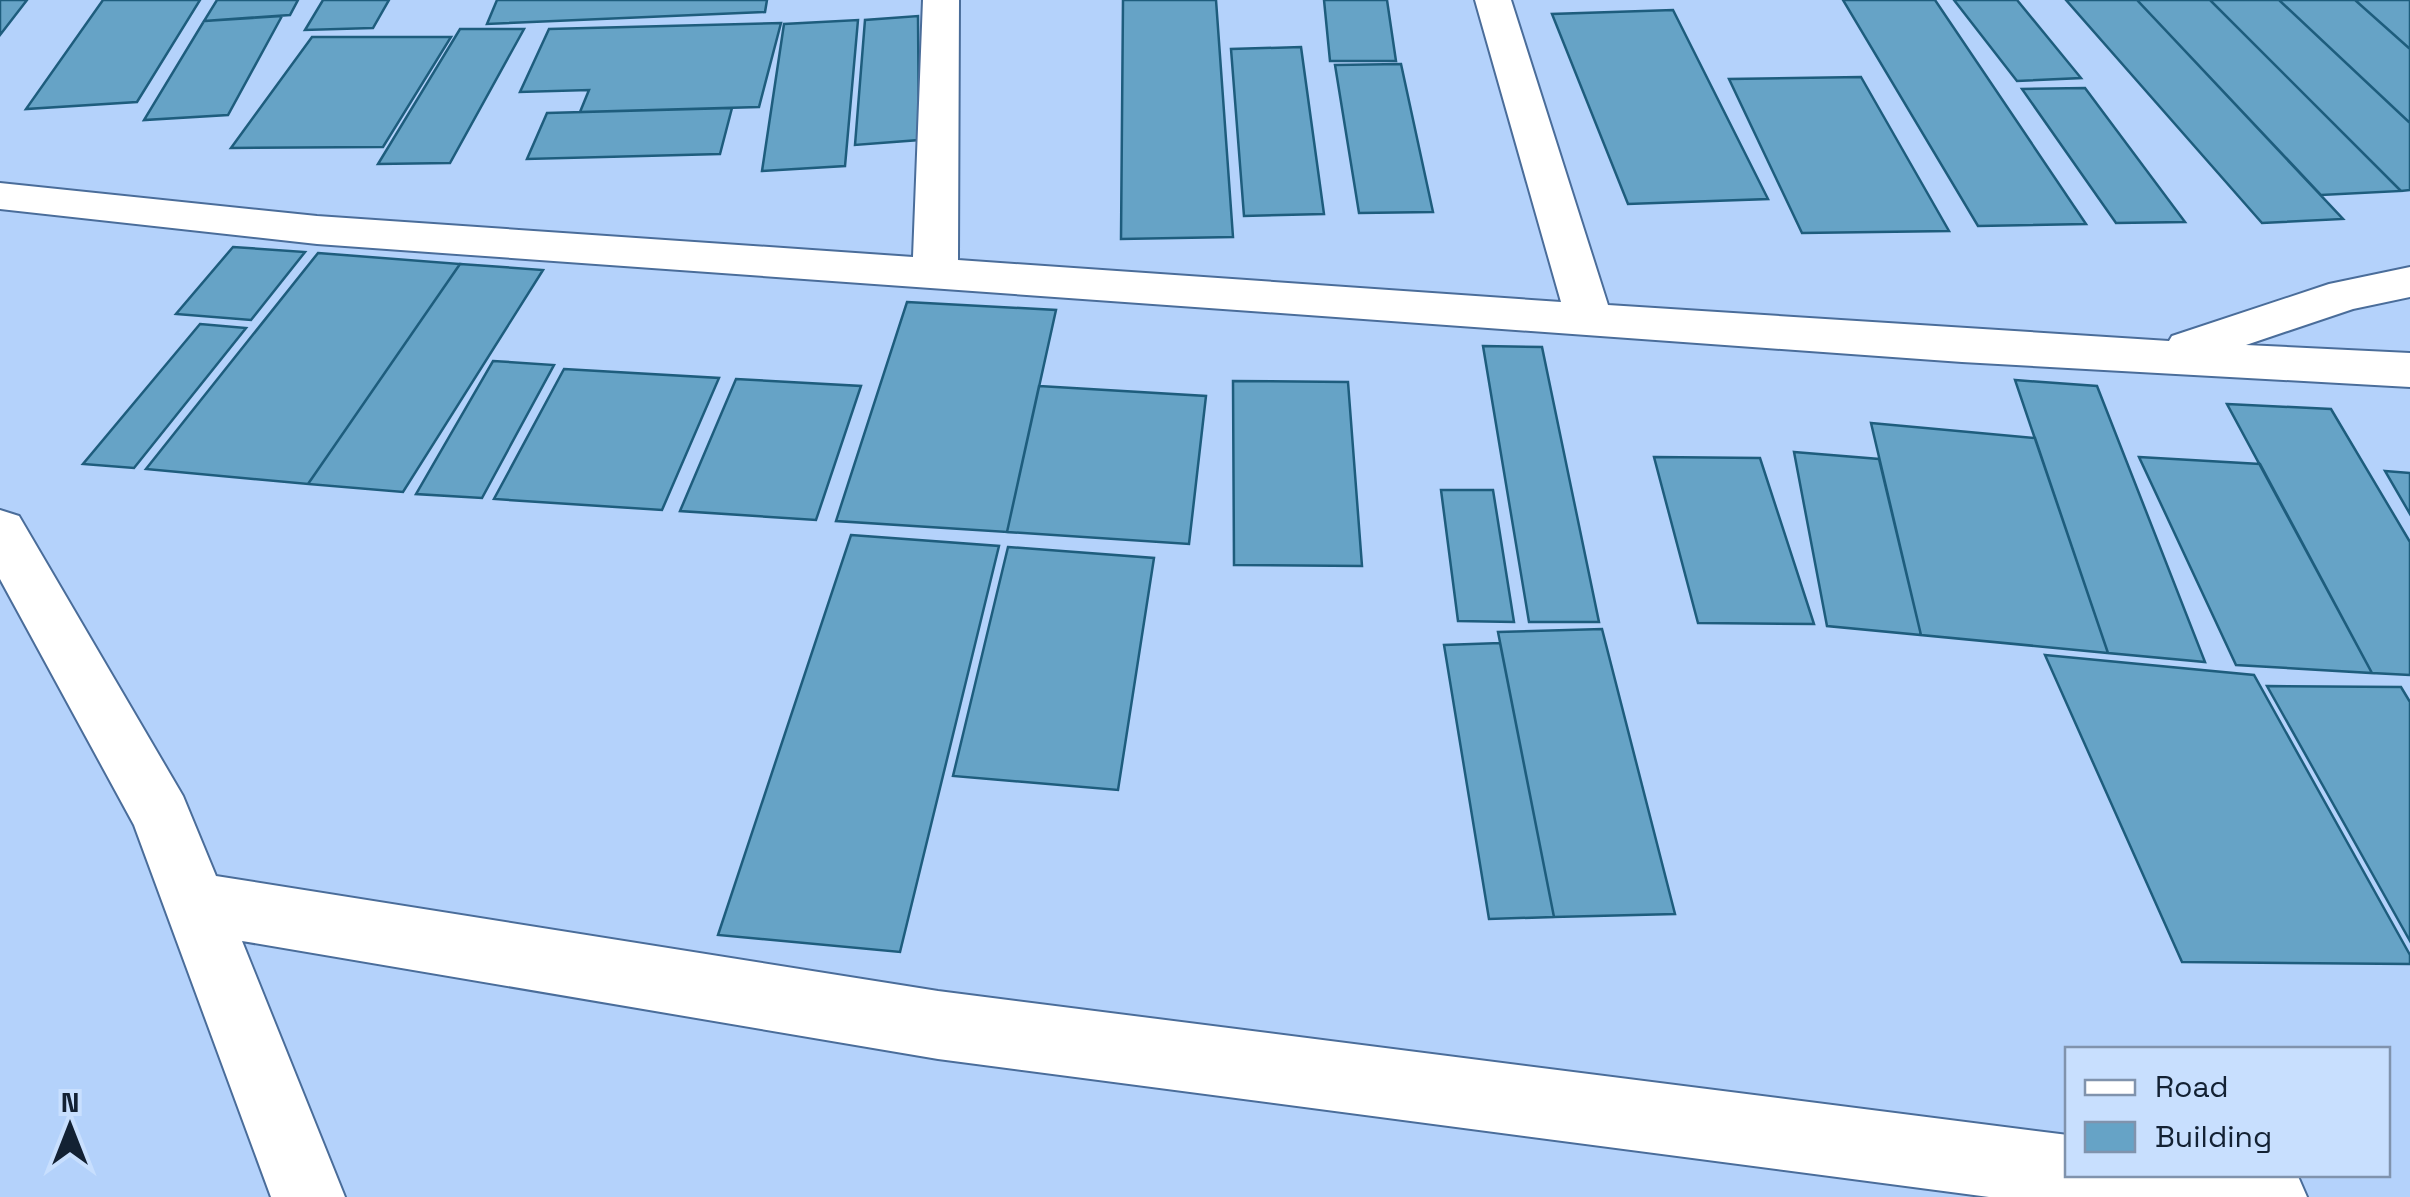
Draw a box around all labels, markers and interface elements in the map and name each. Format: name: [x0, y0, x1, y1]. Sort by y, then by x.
legend: [2065, 1047, 2390, 1177]
text: Road: [2155, 1067, 2229, 1106]
north arrow: [20, 1077, 120, 1177]
text: N: [61, 1084, 79, 1120]
text: Building: [2155, 1117, 2272, 1156]

